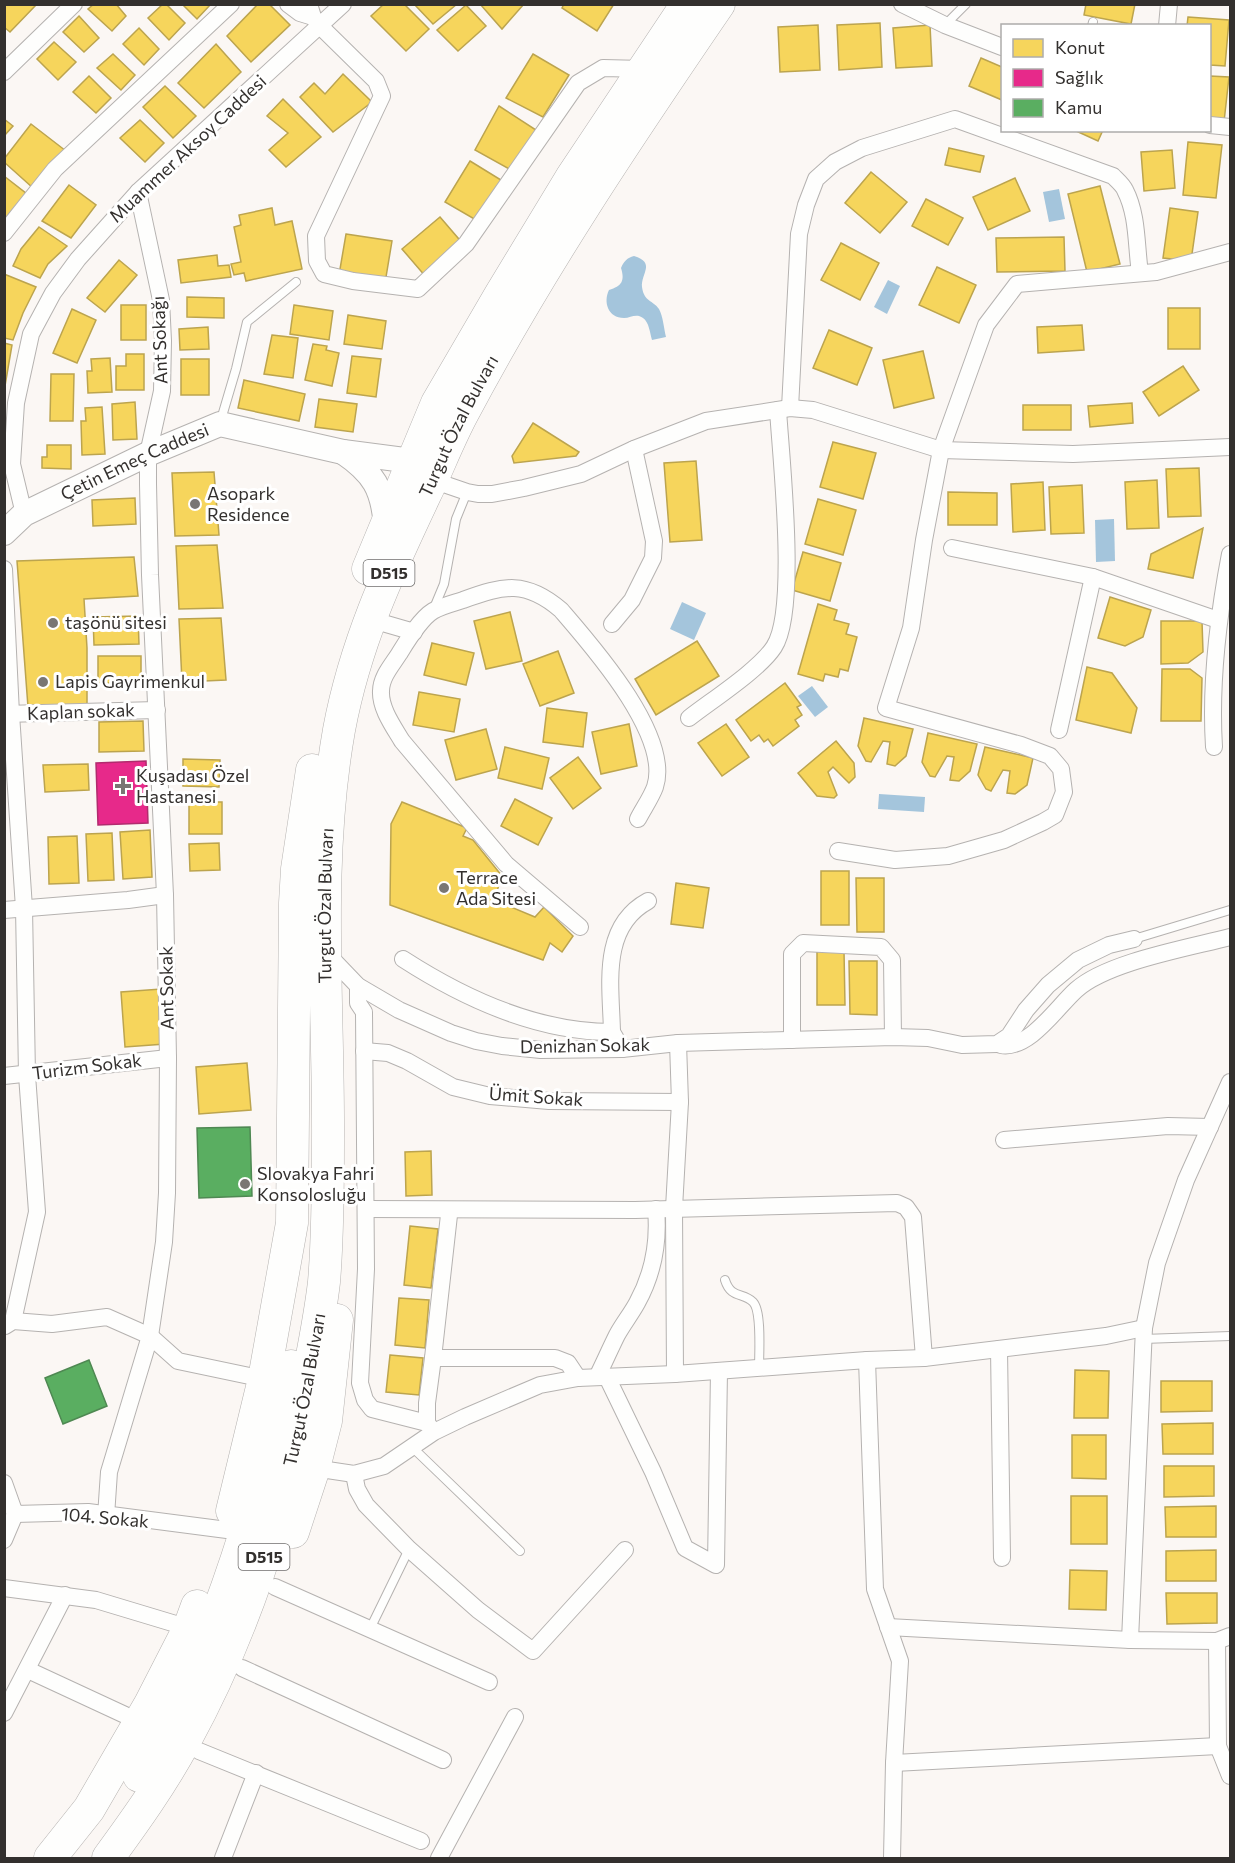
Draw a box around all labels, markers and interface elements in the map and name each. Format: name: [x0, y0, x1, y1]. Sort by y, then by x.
legend: [1001, 24, 1211, 132]
text: Konut: [1055, 36, 1105, 58]
text: Sağlık: [1055, 66, 1104, 88]
street label: Muammer Aksoy Caddesi: [104, 70, 270, 227]
text: Kamu: [1055, 96, 1102, 118]
street label: Ant Sokağı: [146, 295, 172, 385]
street label: Turgut Özal Bulvarı: [414, 351, 502, 500]
street label: Çetin Emeç Caddesi: [57, 418, 212, 505]
place label: Asopark Residence: [207, 482, 289, 525]
marker: Asopark Residence: [188, 497, 202, 511]
road number: D515: [364, 560, 414, 586]
place label: taşönü sitesi: [65, 611, 167, 633]
marker: taşönü sitesi: [46, 616, 60, 630]
place label: Lapis Gayrimenkul: [55, 670, 205, 692]
marker: Lapis Gayrimenkul: [36, 675, 50, 689]
street label: Kaplan sokak: [27, 698, 135, 724]
place label: Kuşadası Özel Hastanesi: [136, 764, 249, 807]
marker: Kuşadası Özel Hastanesi: [114, 777, 132, 795]
street label: Turgut Özal Bulvarı: [313, 827, 338, 984]
place label: Terrace Ada Sitesi: [456, 866, 536, 909]
marker: Terrace Ada Sitesi: [437, 881, 451, 895]
street label: Ant Sokak: [154, 946, 178, 1030]
street label: Denizhan Sokak: [520, 1033, 651, 1057]
street label: Turizm Sokak: [31, 1048, 143, 1084]
street label: Ümit Sokak: [488, 1082, 584, 1110]
place label: Slovakya Fahri Konsolosluğu: [257, 1162, 374, 1205]
marker: Slovakya Fahri Konsolosluğu: [238, 1177, 252, 1191]
street label: Turgut Özal Bulvarı: [278, 1311, 329, 1468]
street label: 104. Sokak: [60, 1502, 150, 1532]
road number: D515: [238, 1544, 290, 1570]

